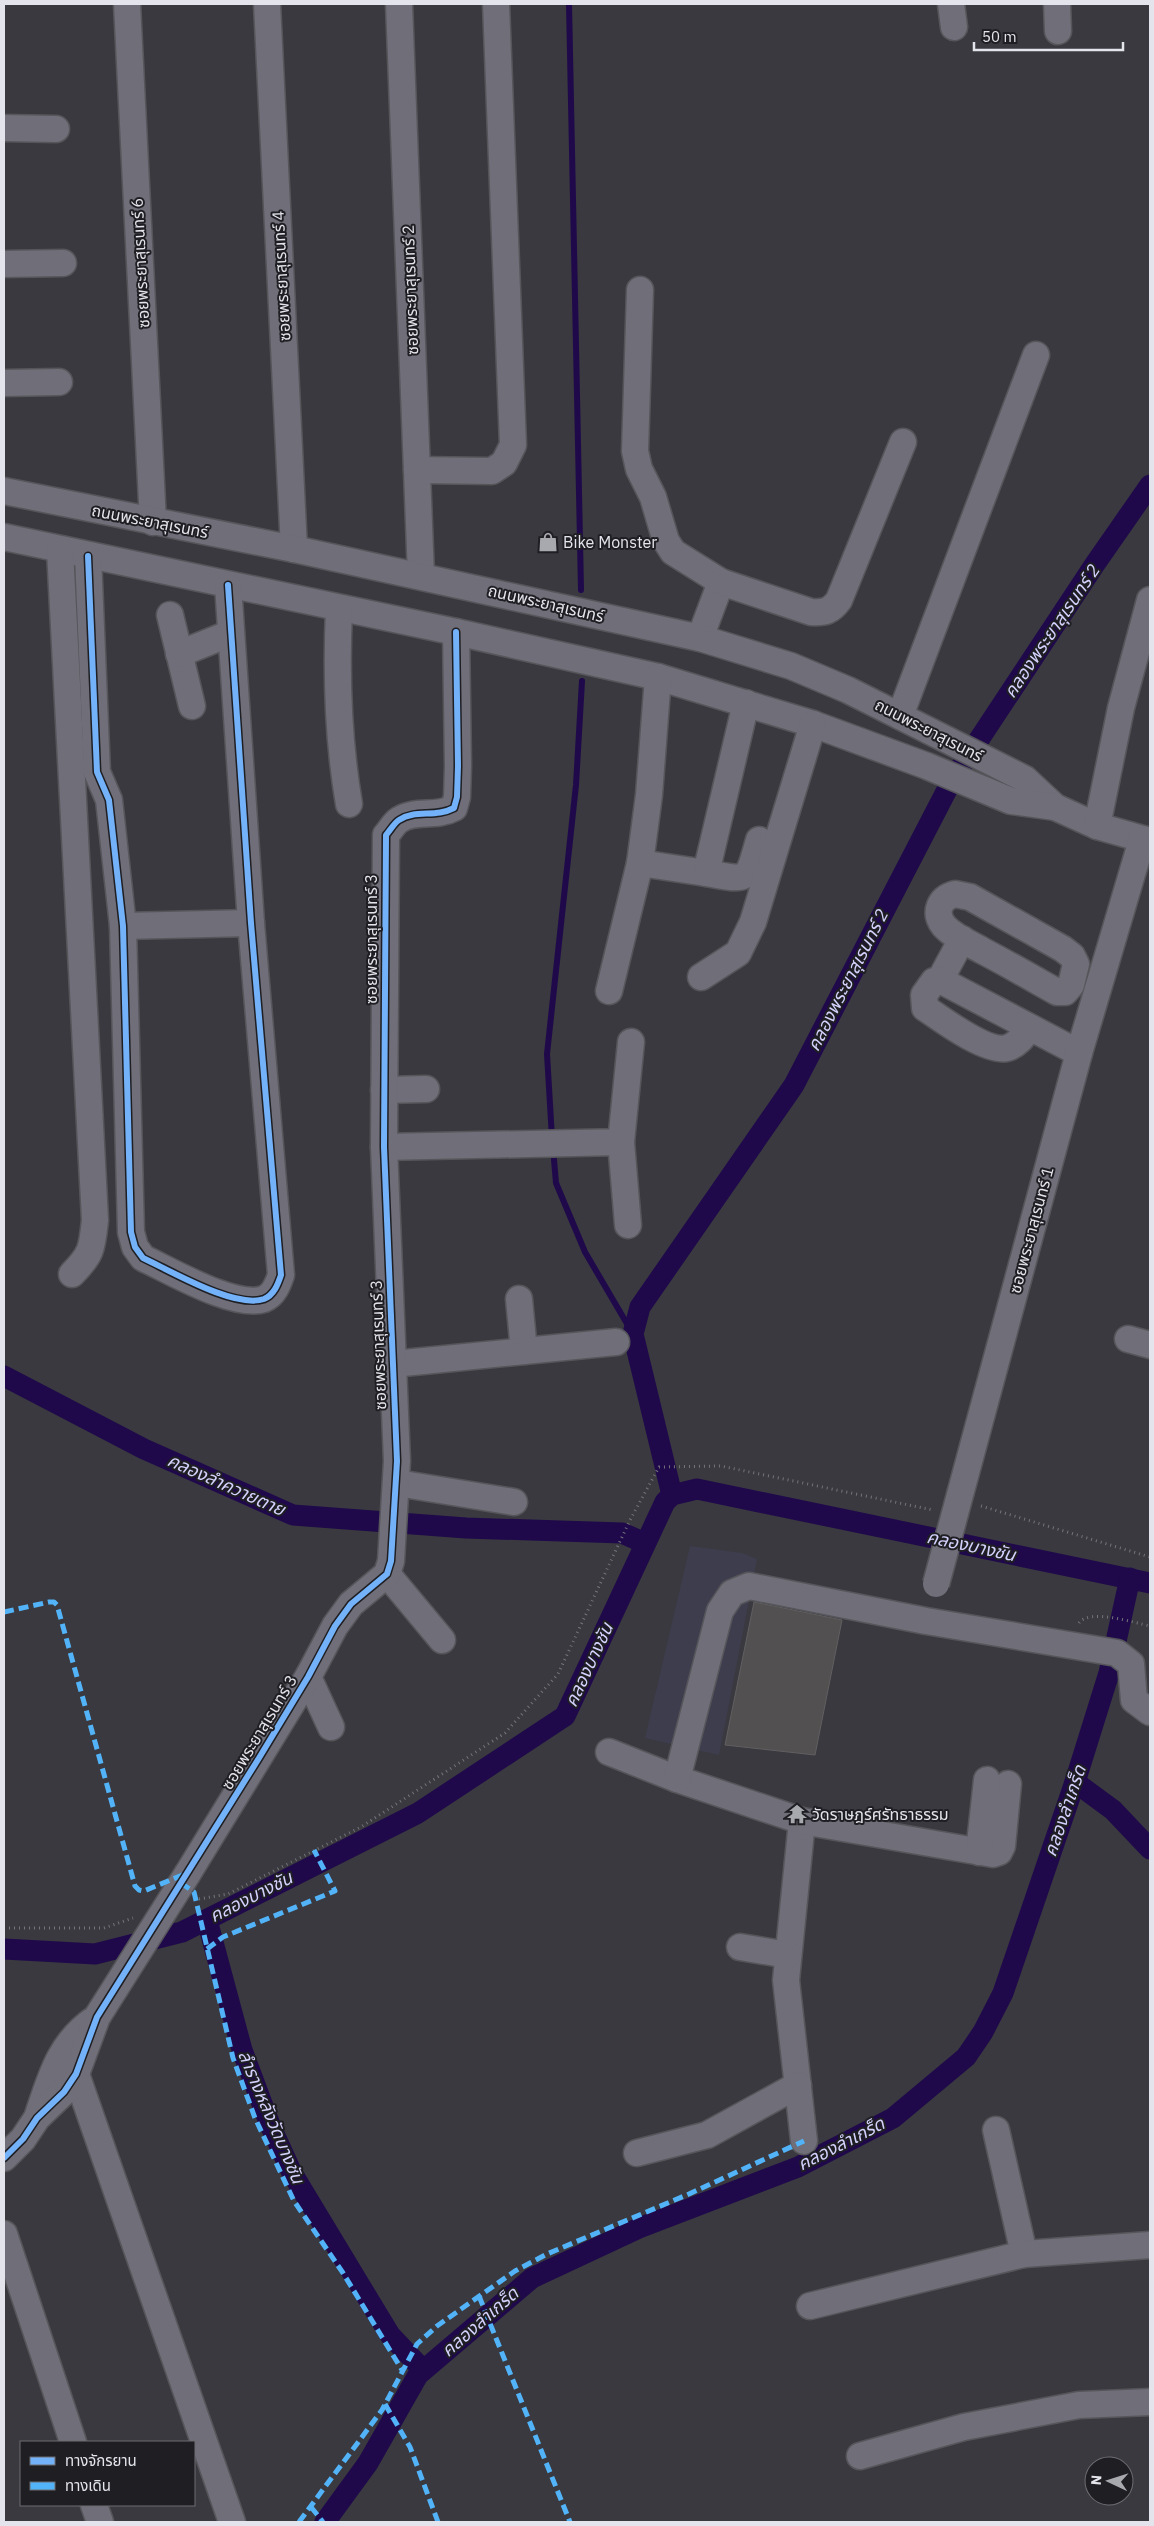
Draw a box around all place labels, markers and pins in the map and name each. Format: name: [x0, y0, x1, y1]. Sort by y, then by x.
shop icon: Bike Monster: [537, 531, 559, 553]
place label: Bike Monster: [563, 532, 657, 552]
temple icon: วัดราษฎร์ศรัทธาธรรม: [786, 1803, 808, 1825]
place label: วัดราษฎร์ศรัทธาธรรม: [812, 1804, 949, 1824]

